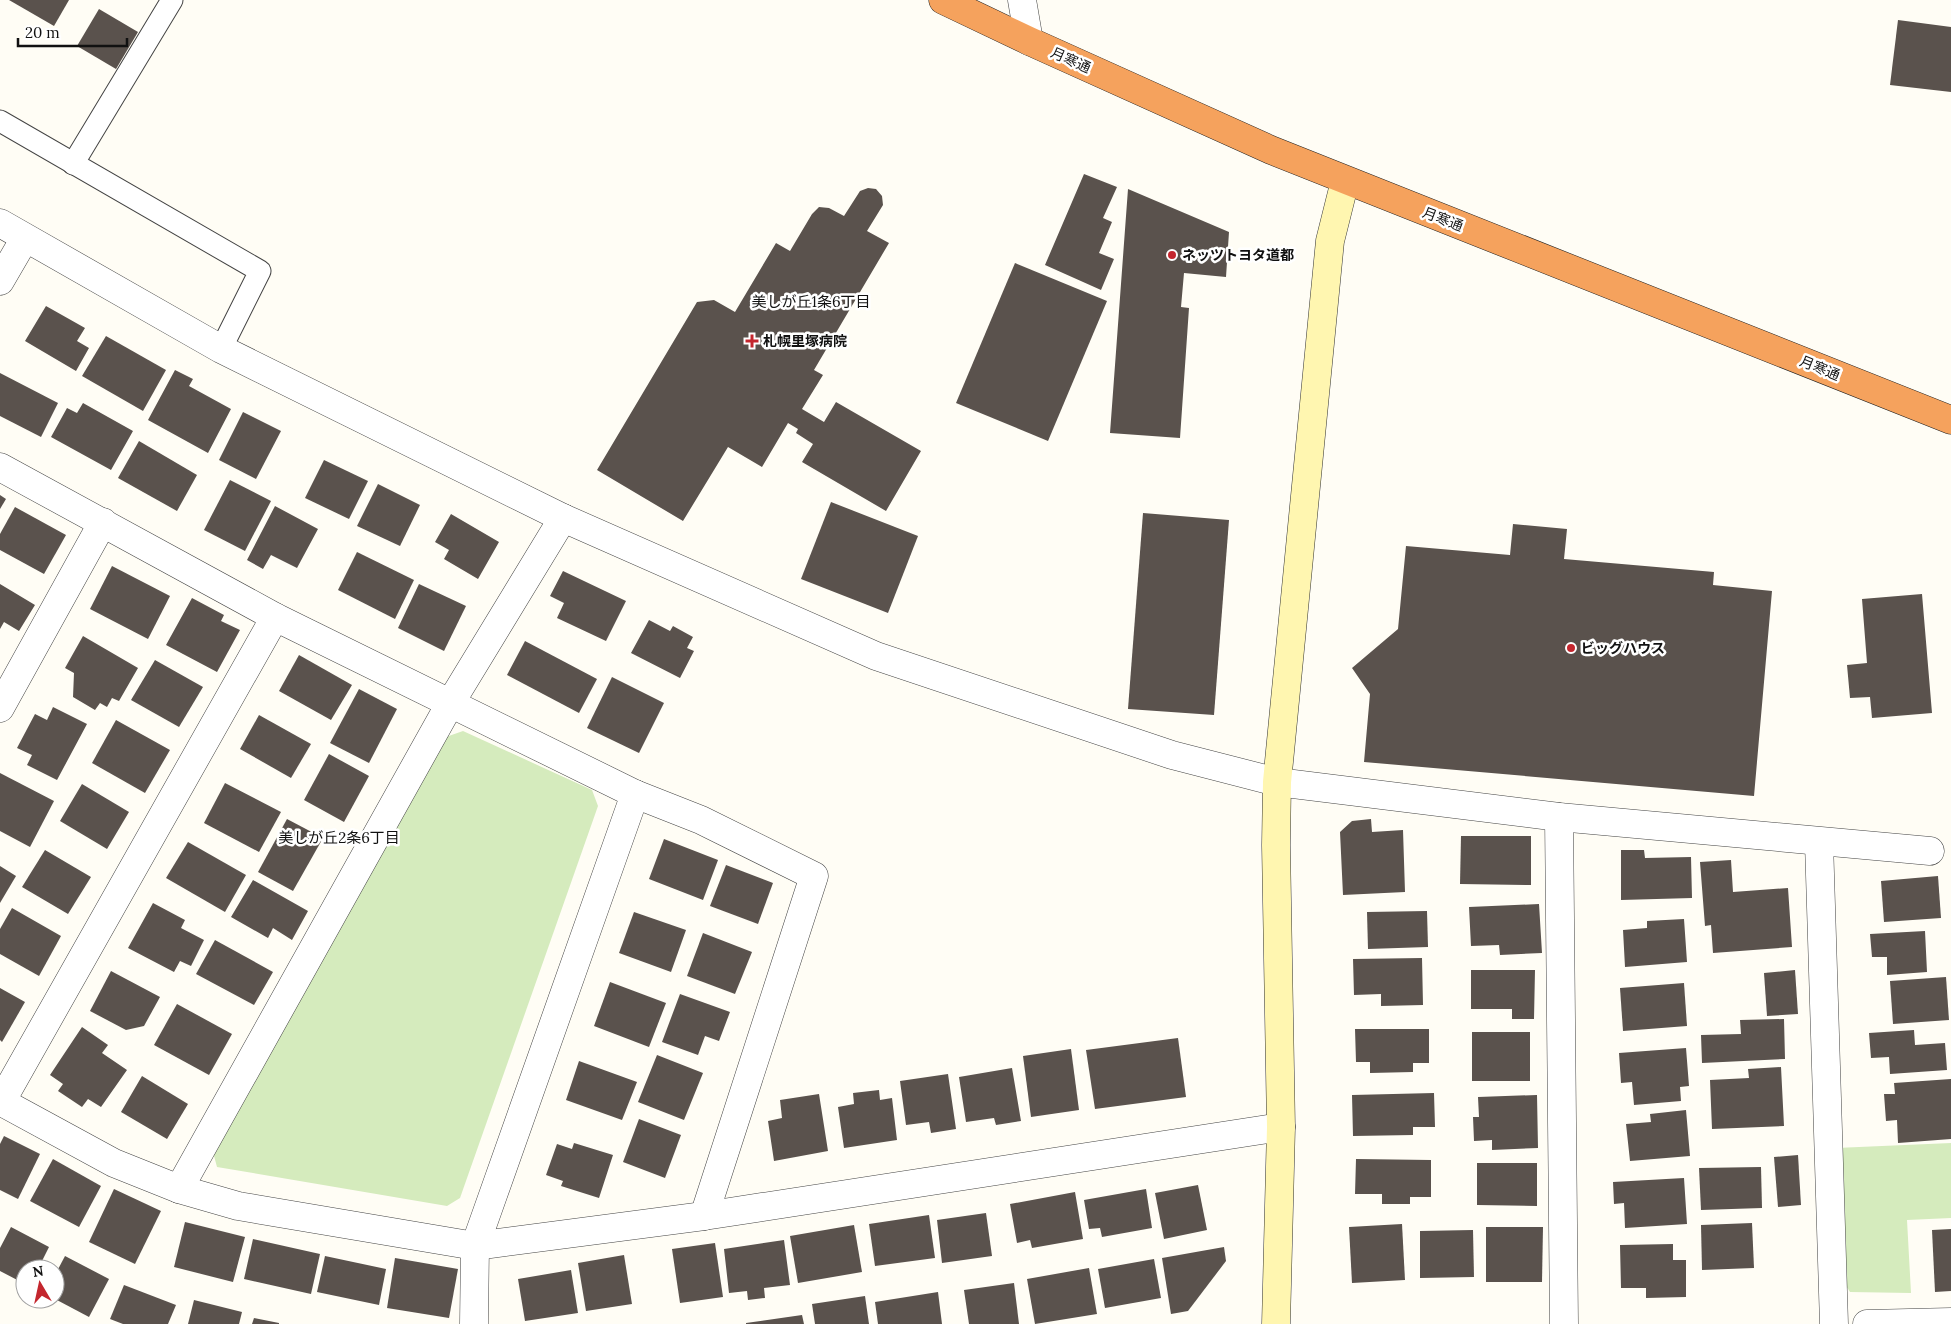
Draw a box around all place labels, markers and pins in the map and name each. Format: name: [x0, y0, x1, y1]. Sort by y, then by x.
place label: ネッツトヨタ道都: [1182, 246, 1294, 264]
marker: ネッツトヨタ道都: [1166, 249, 1178, 261]
place label: 札幌里塚病院: [763, 332, 847, 350]
marker: 札幌里塚病院: [745, 334, 759, 348]
place label: ビッグハウス: [1581, 639, 1665, 657]
marker: ビッグハウス: [1565, 642, 1577, 654]

